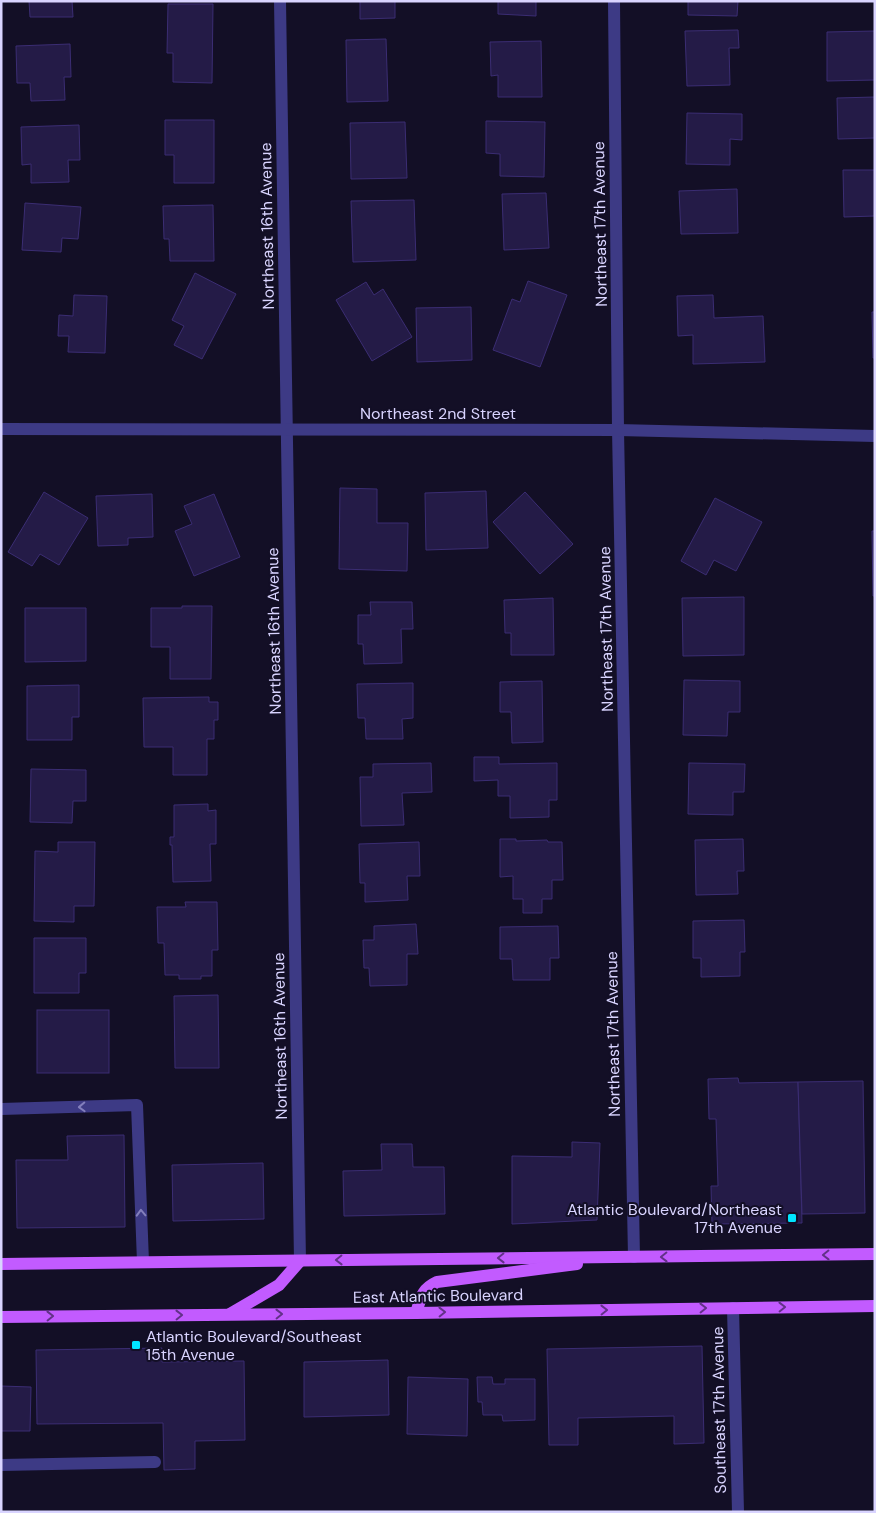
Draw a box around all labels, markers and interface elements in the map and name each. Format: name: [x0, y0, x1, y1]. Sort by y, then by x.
street label: Northeast 17th Avenue: [588, 141, 612, 307]
street label: Northeast 16th Avenue: [255, 142, 279, 310]
street label: Northeast 2nd Street: [360, 403, 516, 424]
street label: Northeast 17th Avenue: [594, 546, 618, 712]
street label: Northeast 16th Avenue: [262, 547, 286, 715]
street label: Northeast 17th Avenue: [601, 951, 625, 1117]
street label: Northeast 16th Avenue: [268, 952, 292, 1120]
one-way arrow: [78, 1102, 86, 1112]
place label: Atlantic Boulevard/Northeast 17th Avenue: [567, 1199, 782, 1238]
one-way arrow: [136, 1209, 147, 1217]
marker: Atlantic Boulevard/Northeast 17th Avenue: [786, 1212, 798, 1224]
one-way arrow: [822, 1250, 830, 1260]
one-way arrow: [659, 1252, 667, 1262]
one-way arrow: [497, 1253, 504, 1263]
one-way arrow: [334, 1255, 342, 1265]
street label: East Atlantic Boulevard: [353, 1284, 523, 1308]
one-way arrow: [778, 1302, 786, 1312]
one-way arrow: [700, 1303, 707, 1313]
one-way arrow: [600, 1305, 608, 1315]
one-way arrow: [438, 1307, 446, 1317]
one-way arrow: [276, 1309, 283, 1319]
one-way arrow: [175, 1310, 183, 1320]
one-way arrow: [46, 1311, 54, 1321]
place label: Atlantic Boulevard/Southeast 15th Avenue: [146, 1326, 362, 1365]
street label: Southeast 17th Avenue: [707, 1326, 731, 1494]
marker: Atlantic Boulevard/Southeast 15th Avenue: [130, 1339, 142, 1351]

